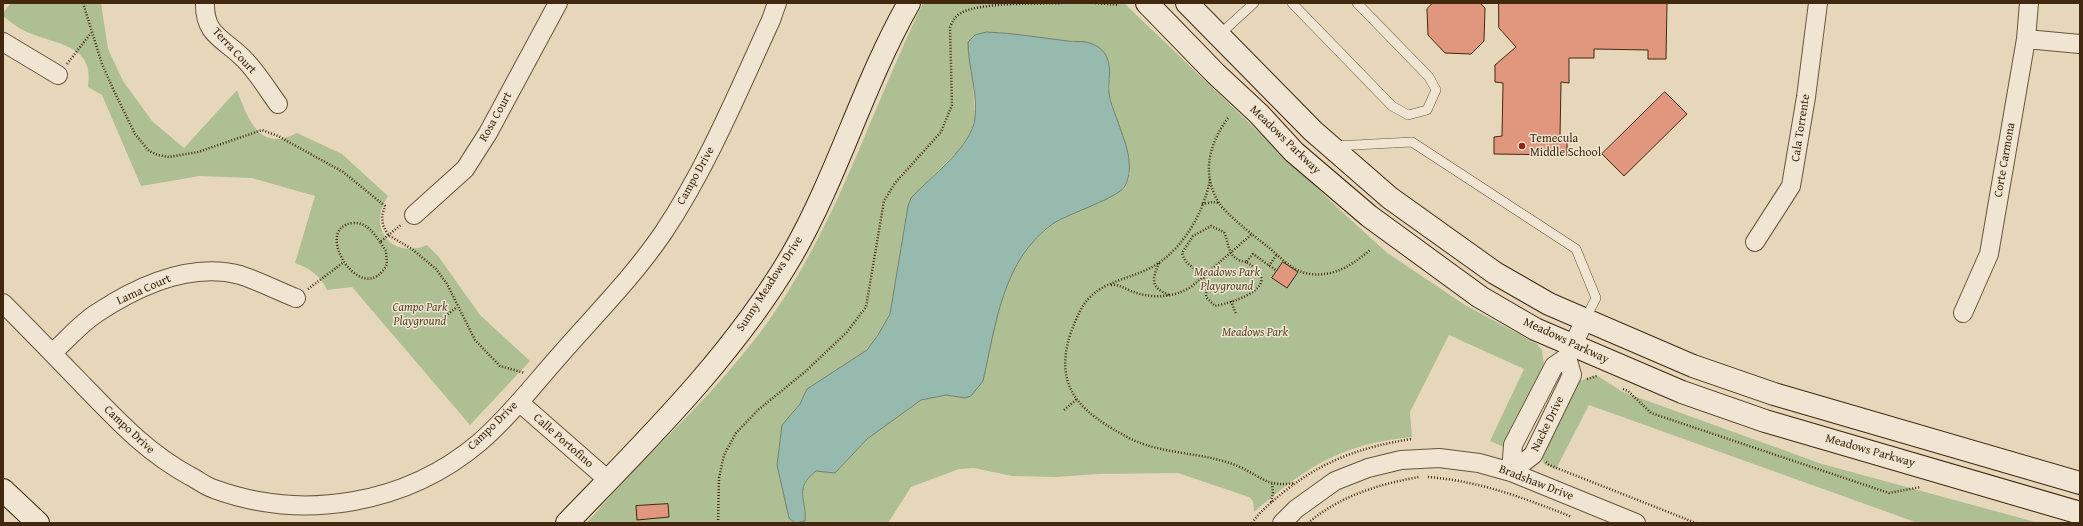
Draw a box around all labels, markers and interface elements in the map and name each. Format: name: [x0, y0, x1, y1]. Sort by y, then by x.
street label: Terra Court: [209, 25, 259, 77]
street label: Rosa Court: [477, 90, 515, 144]
street label: Cala Torrente: [1789, 93, 1813, 163]
street label: Meadows Parkway: [1247, 103, 1323, 177]
street label: Corte Carmona: [1991, 122, 2019, 198]
place label: Temecula Middle School: [1530, 132, 1601, 160]
marker: Temecula Middle School: [1517, 141, 1527, 151]
street label: Campo Drive: [674, 144, 718, 208]
street label: Sunny Meadows Drive: [734, 234, 806, 334]
park label: Meadows Park Playground: [1194, 266, 1260, 294]
street label: Lama Court: [115, 272, 173, 308]
park label: Campo Park Playground: [393, 301, 447, 329]
street label: Meadows Parkway: [1521, 315, 1611, 367]
park label: Meadows Park: [1222, 326, 1288, 340]
street label: Nacke Drive: [1528, 394, 1568, 454]
street label: Campo Drive: [465, 399, 521, 453]
street label: Campo Drive: [101, 403, 157, 457]
street label: Calle Portofino: [530, 411, 596, 471]
street label: Meadows Parkway: [1824, 431, 1916, 471]
street label: Bradshaw Drive: [1497, 462, 1575, 504]

